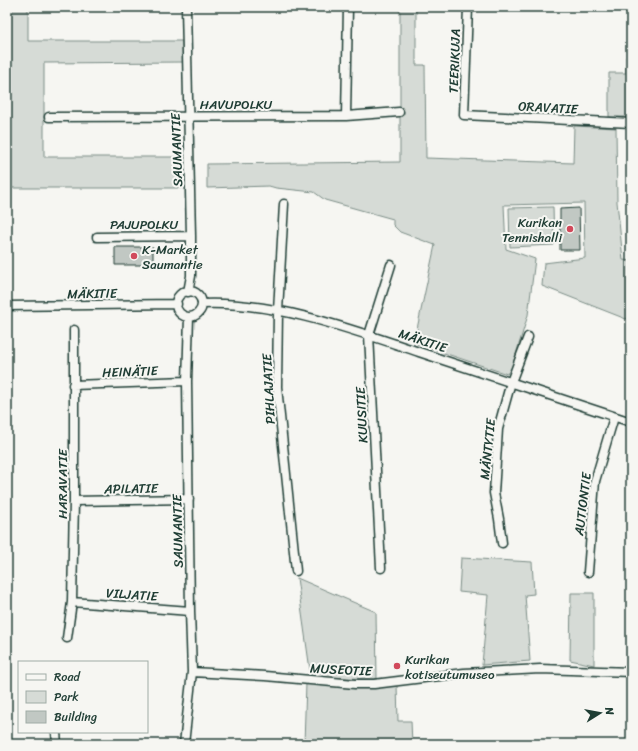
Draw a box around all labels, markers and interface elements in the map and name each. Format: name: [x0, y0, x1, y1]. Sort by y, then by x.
street label: TEERIKUJA: [442, 28, 467, 94]
street label: HAVUPOLKU: [200, 93, 273, 116]
street label: ORAVATIE: [518, 94, 579, 121]
street label: SAUMANTIE: [164, 112, 189, 187]
place label: Kurikan Tennishalli: [502, 211, 562, 249]
street label: PAJUPOLKU: [110, 213, 179, 236]
marker: Kurikan Tennishalli: [565, 224, 575, 234]
place label: K-Market Saumantie: [142, 238, 203, 276]
marker: K-Market Saumantie: [129, 251, 139, 261]
street label: MÄKITIE: [67, 282, 118, 305]
street label: MÄKITIE: [396, 322, 451, 359]
street label: PIHLAJATIE: [255, 352, 282, 425]
street label: HEINÄTIE: [102, 359, 159, 384]
street label: KUUSITIE: [349, 386, 374, 444]
street label: MÄNTYTIE: [473, 417, 502, 481]
street label: HARAVATIE: [51, 448, 74, 519]
street label: AUTIONTIE: [567, 470, 598, 538]
street label: APILATIE: [103, 477, 159, 500]
street label: SAUMANTIE: [165, 493, 190, 568]
street label: VILJATIE: [105, 581, 159, 608]
place label: Kurikan kotiseutumuseo: [405, 648, 495, 686]
street label: MUSEOTIE: [310, 656, 373, 683]
legend: [18, 661, 148, 733]
marker: Kurikan kotiseutumuseo: [392, 661, 402, 671]
text: Road: [54, 666, 81, 688]
text: Park: [54, 686, 79, 708]
north arrow: [580, 693, 620, 733]
text: N: [599, 705, 619, 717]
text: Building: [54, 706, 97, 728]

